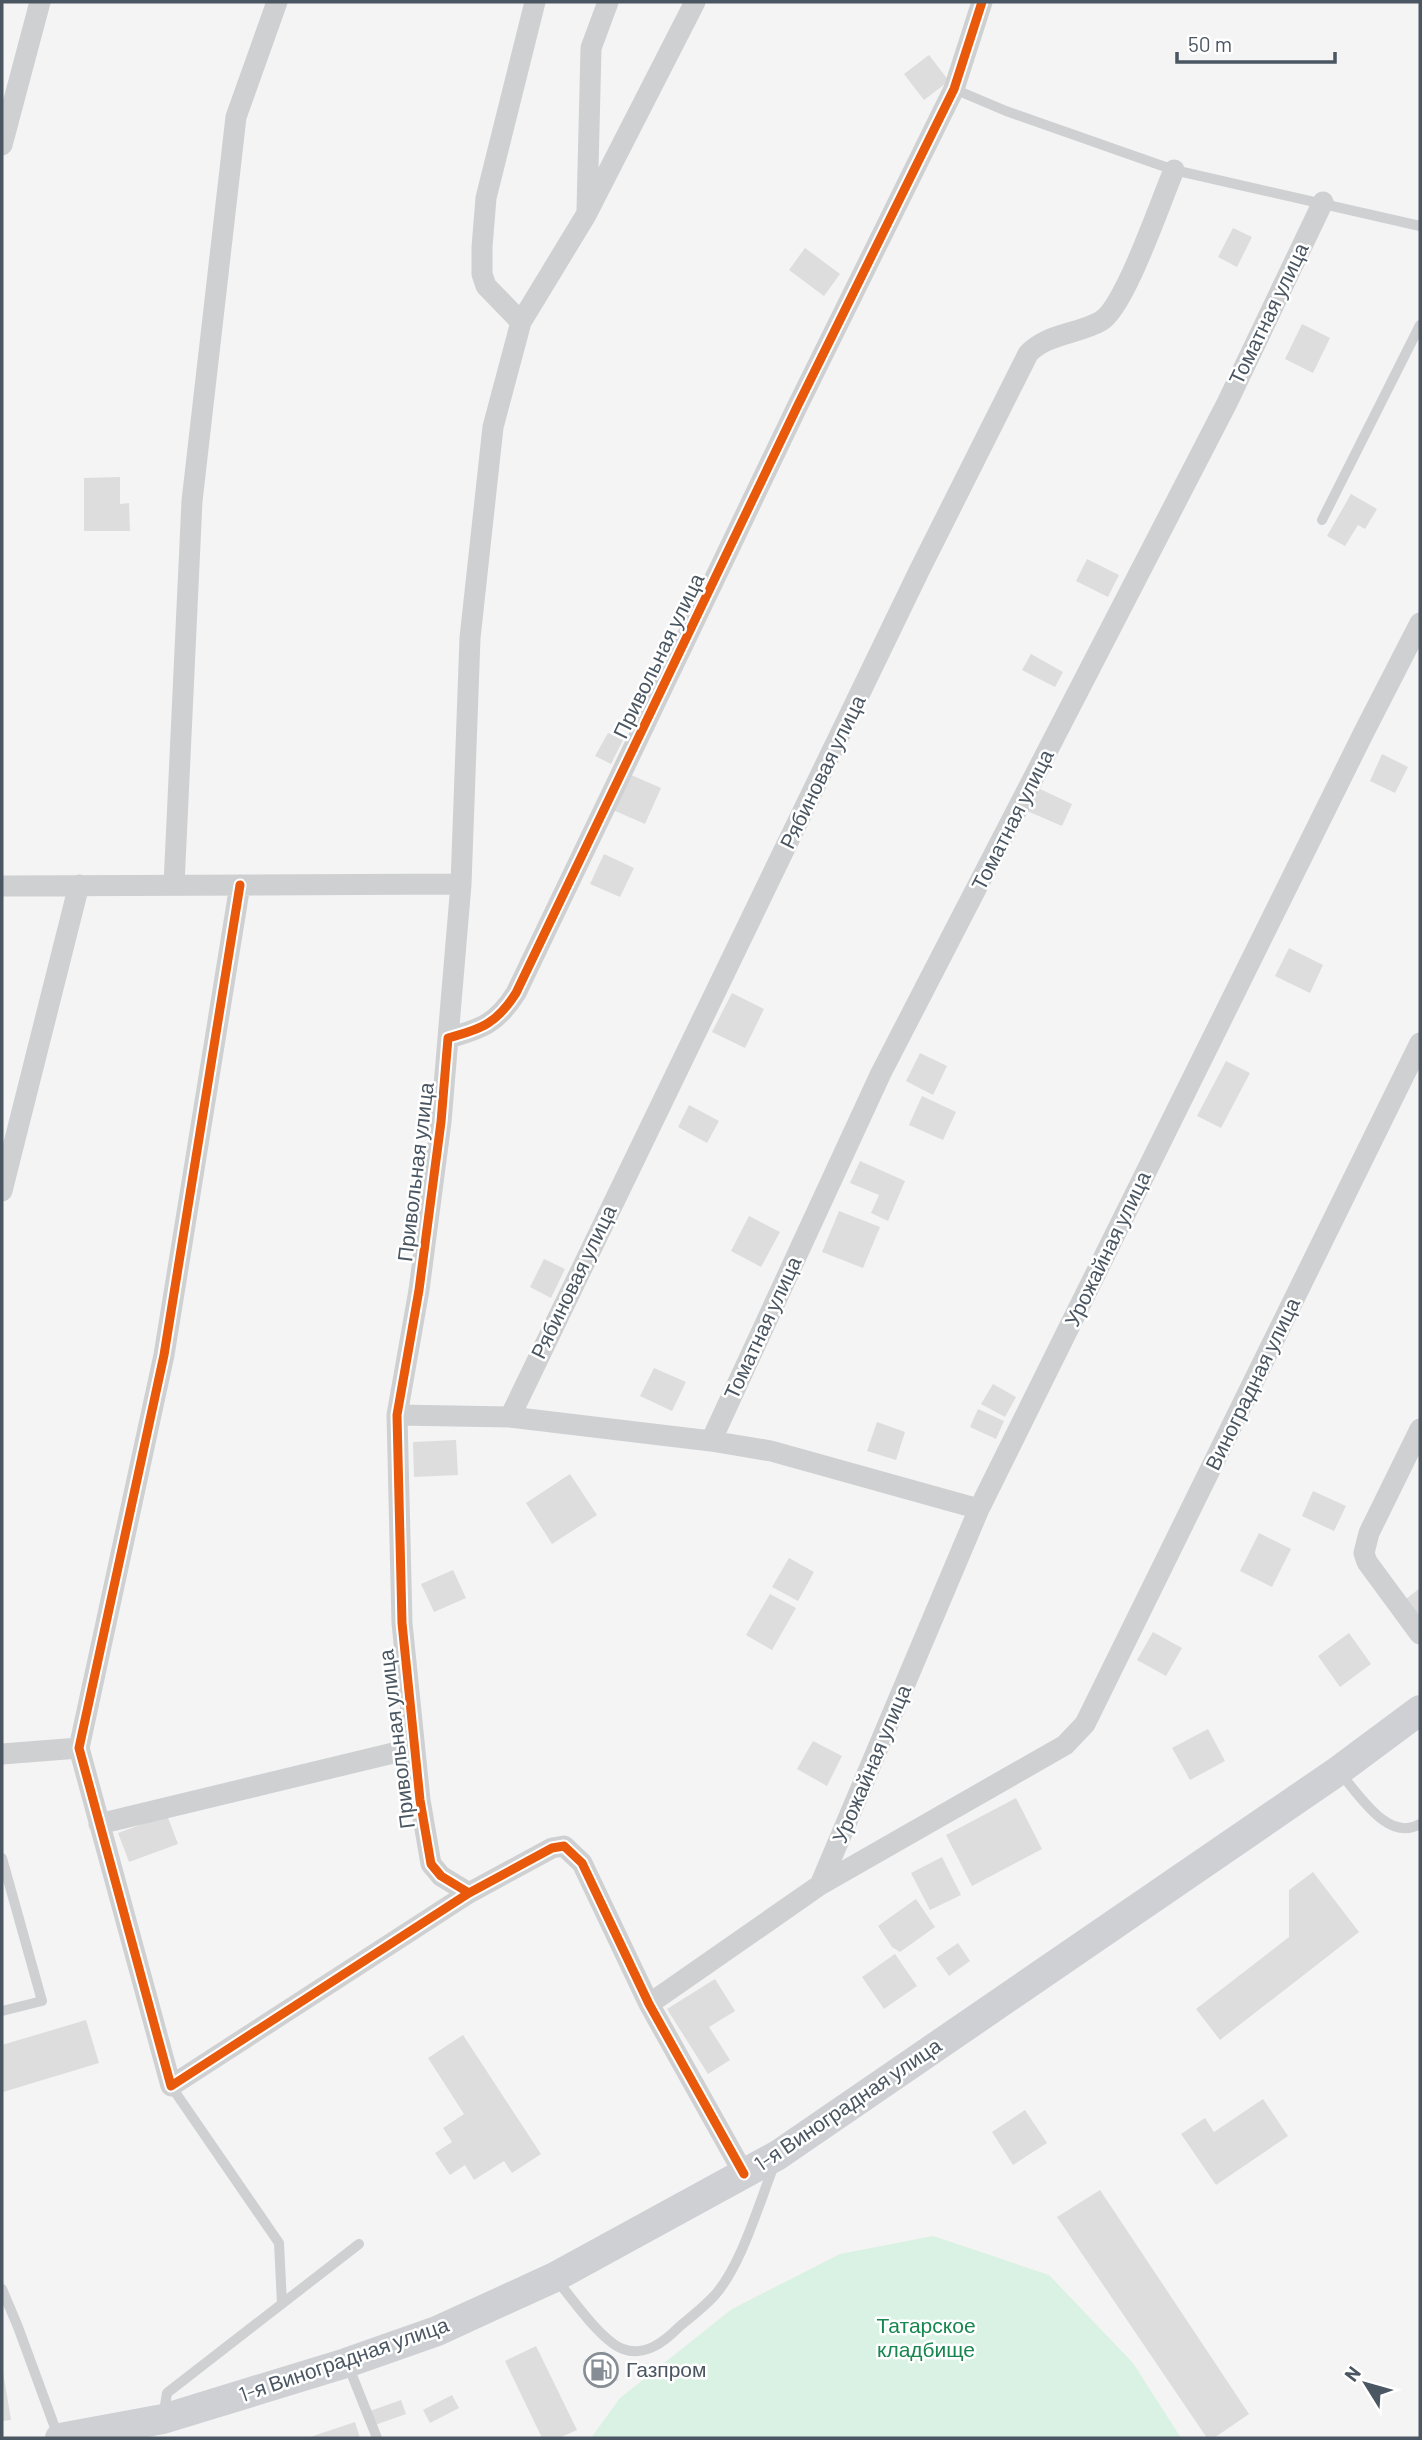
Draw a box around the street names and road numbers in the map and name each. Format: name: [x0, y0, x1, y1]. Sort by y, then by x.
street label: Томатная улица: [1223, 238, 1313, 388]
street label: Привольная улица: [607, 569, 709, 742]
street label: Рябиновая улица: [774, 690, 870, 852]
street label: Томатная улица: [965, 744, 1058, 894]
street label: Привольная улица: [391, 1080, 438, 1263]
street label: Урожайная улица: [1058, 1166, 1155, 1330]
street label: Рябиновая улица: [525, 1200, 621, 1362]
street label: Томатная улица: [718, 1252, 806, 1403]
street label: Виноградная улица: [1199, 1293, 1304, 1474]
street label: Привольная улица: [372, 1648, 419, 1830]
street label: Урожайная улица: [826, 1680, 915, 1846]
street label: 1-я Виноградная улица: [749, 2032, 946, 2176]
street label: 1-я Виноградная улица: [235, 2311, 452, 2406]

